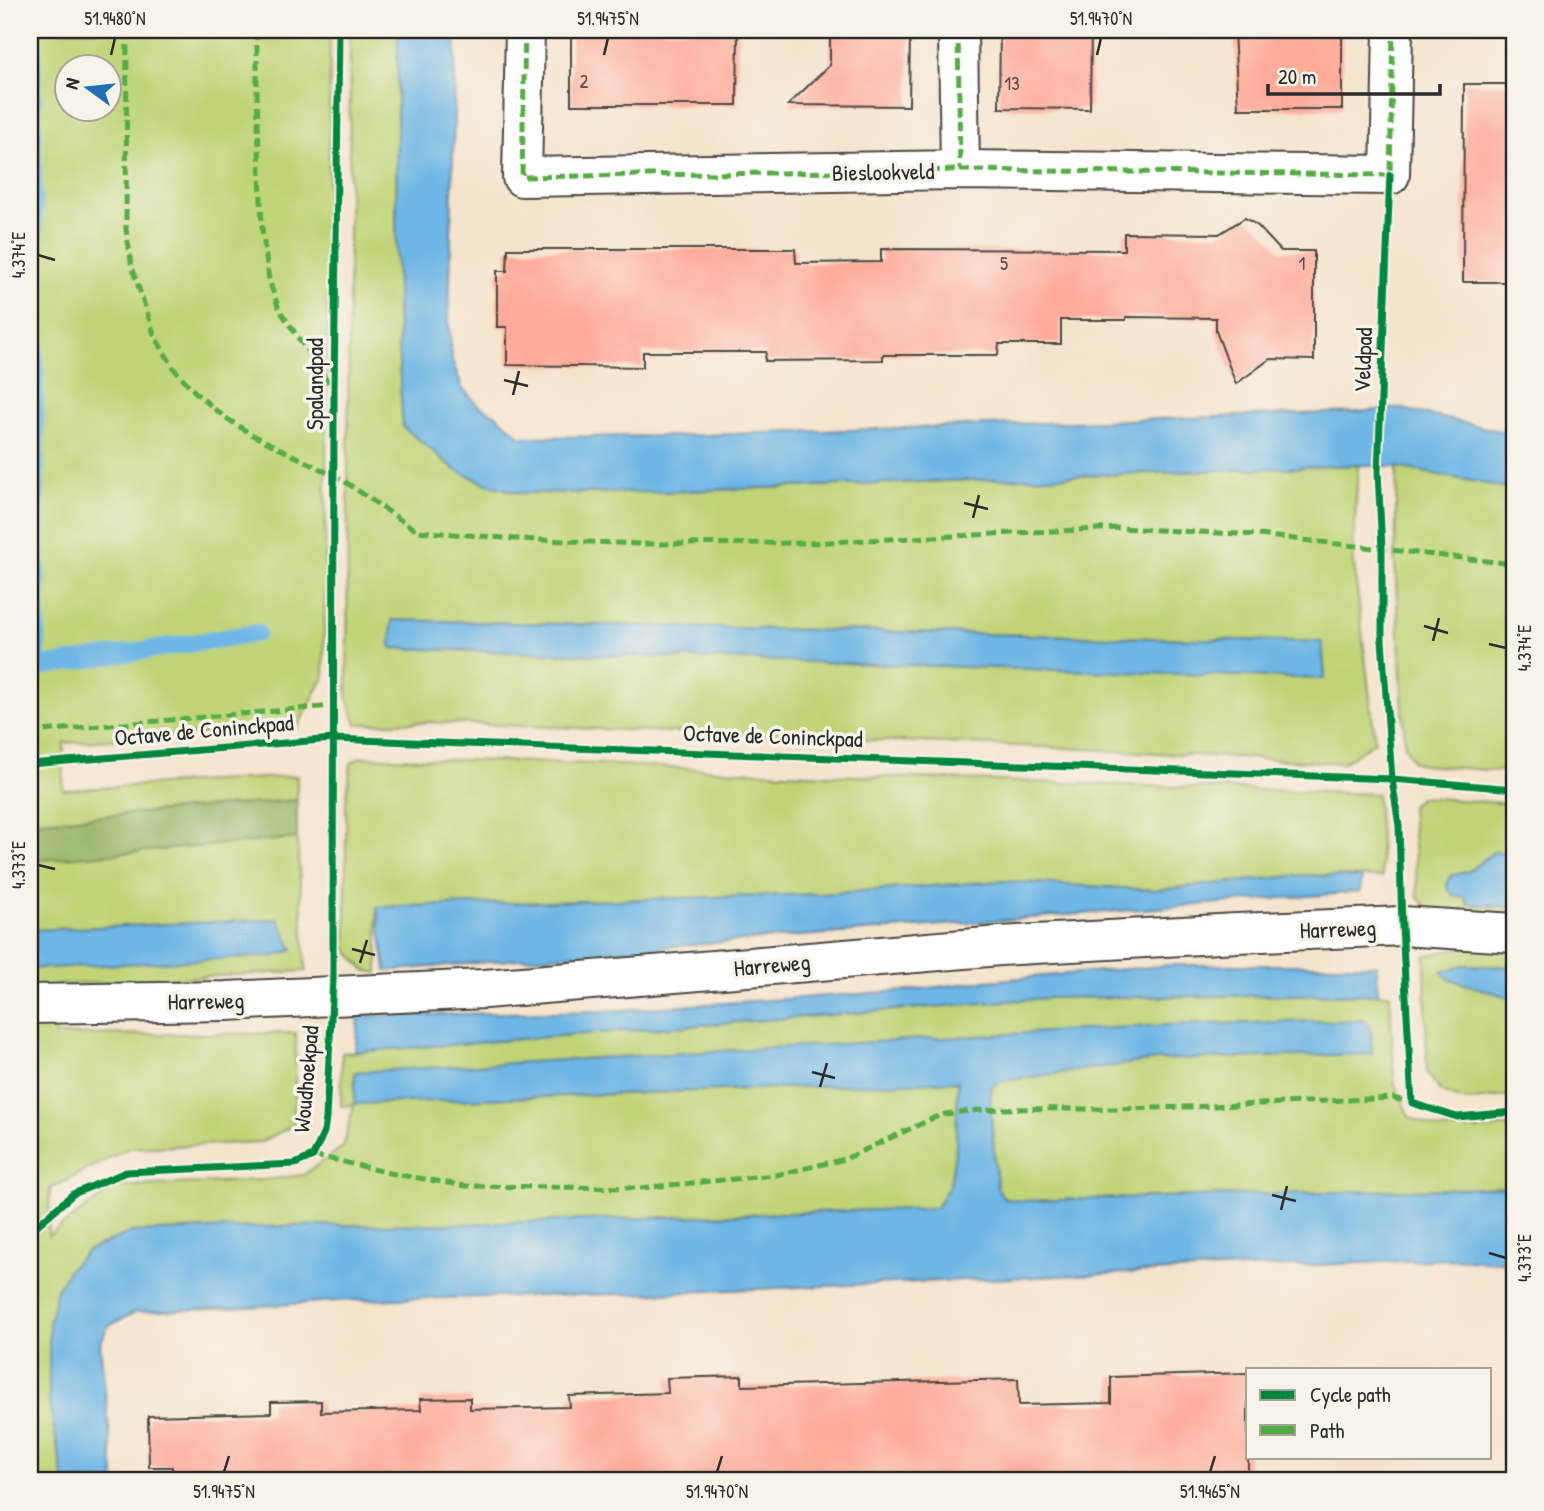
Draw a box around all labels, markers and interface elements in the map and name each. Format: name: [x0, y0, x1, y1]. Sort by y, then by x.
text: 51.9480°N: [85, 6, 145, 31]
text: 51.9475°N: [577, 6, 639, 31]
text: 51.9470°N: [1070, 6, 1132, 31]
north arrow: [52, 52, 122, 122]
scale bar: [1268, 52, 1439, 96]
text: 20 m: [1278, 62, 1316, 91]
house number: 2: [580, 68, 589, 94]
house number: 13: [1004, 70, 1020, 96]
text: N: [58, 75, 85, 92]
street label: Bieslookveld: [831, 155, 935, 188]
text: 4.374°E: [6, 232, 31, 278]
house number: 5: [1000, 250, 1008, 276]
house number: 1: [1299, 250, 1306, 276]
street label: Veldpad: [1346, 327, 1379, 393]
street label: Spalandpad: [299, 338, 330, 430]
text: 4.374°E: [1512, 625, 1537, 671]
street label: Octave de Coninckpad: [113, 706, 295, 753]
street label: Octave de Coninckpad: [683, 717, 863, 754]
text: 4.373°E: [6, 841, 31, 889]
street label: Harreweg: [1299, 912, 1377, 945]
street label: Harreweg: [732, 946, 812, 983]
street label: Harreweg: [167, 984, 245, 1017]
street label: Woudhoekpad: [285, 1024, 326, 1134]
text: 4.373°E: [1512, 1234, 1537, 1282]
legend: [1246, 1368, 1492, 1458]
text: Cycle path: [1310, 1380, 1391, 1409]
text: Path: [1310, 1416, 1345, 1445]
text: 51.9475°N: [193, 1479, 255, 1504]
text: 51.9470°N: [686, 1479, 748, 1504]
text: 51.9465°N: [1180, 1479, 1240, 1504]

